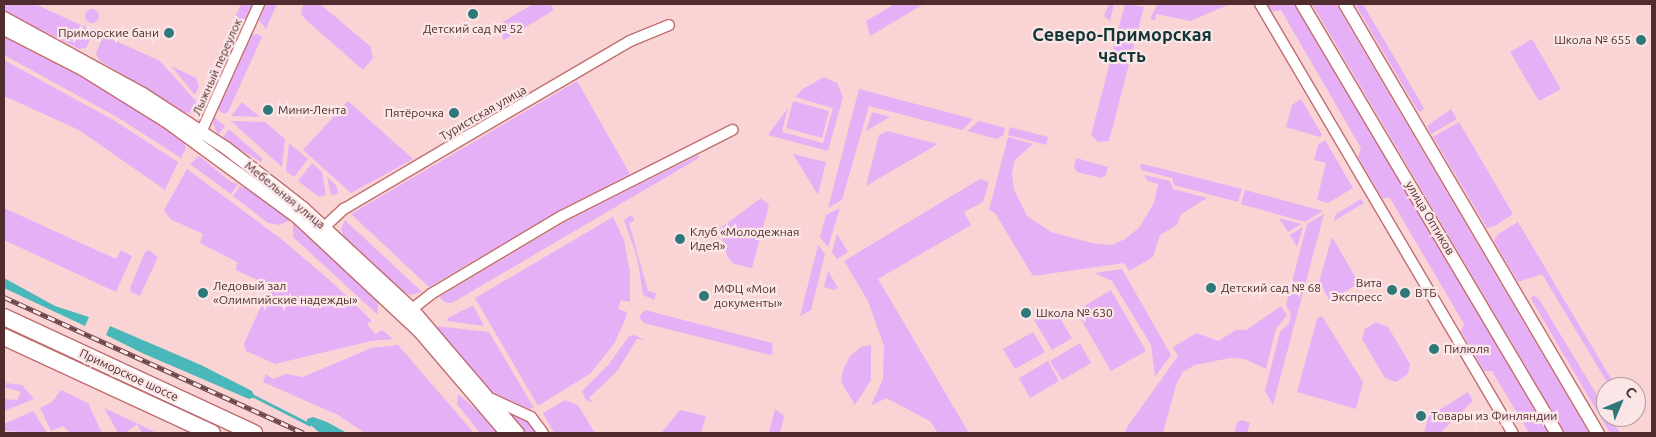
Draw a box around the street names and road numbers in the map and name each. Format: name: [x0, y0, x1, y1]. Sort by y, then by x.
street label: Лыжный переулок: [189, 16, 245, 118]
street label: Туристская улица: [437, 82, 529, 144]
street label: Мебельная улица: [242, 158, 328, 232]
street label: улица Оптиков: [1402, 178, 1458, 258]
street label: Приморское шоссе: [77, 346, 181, 404]

